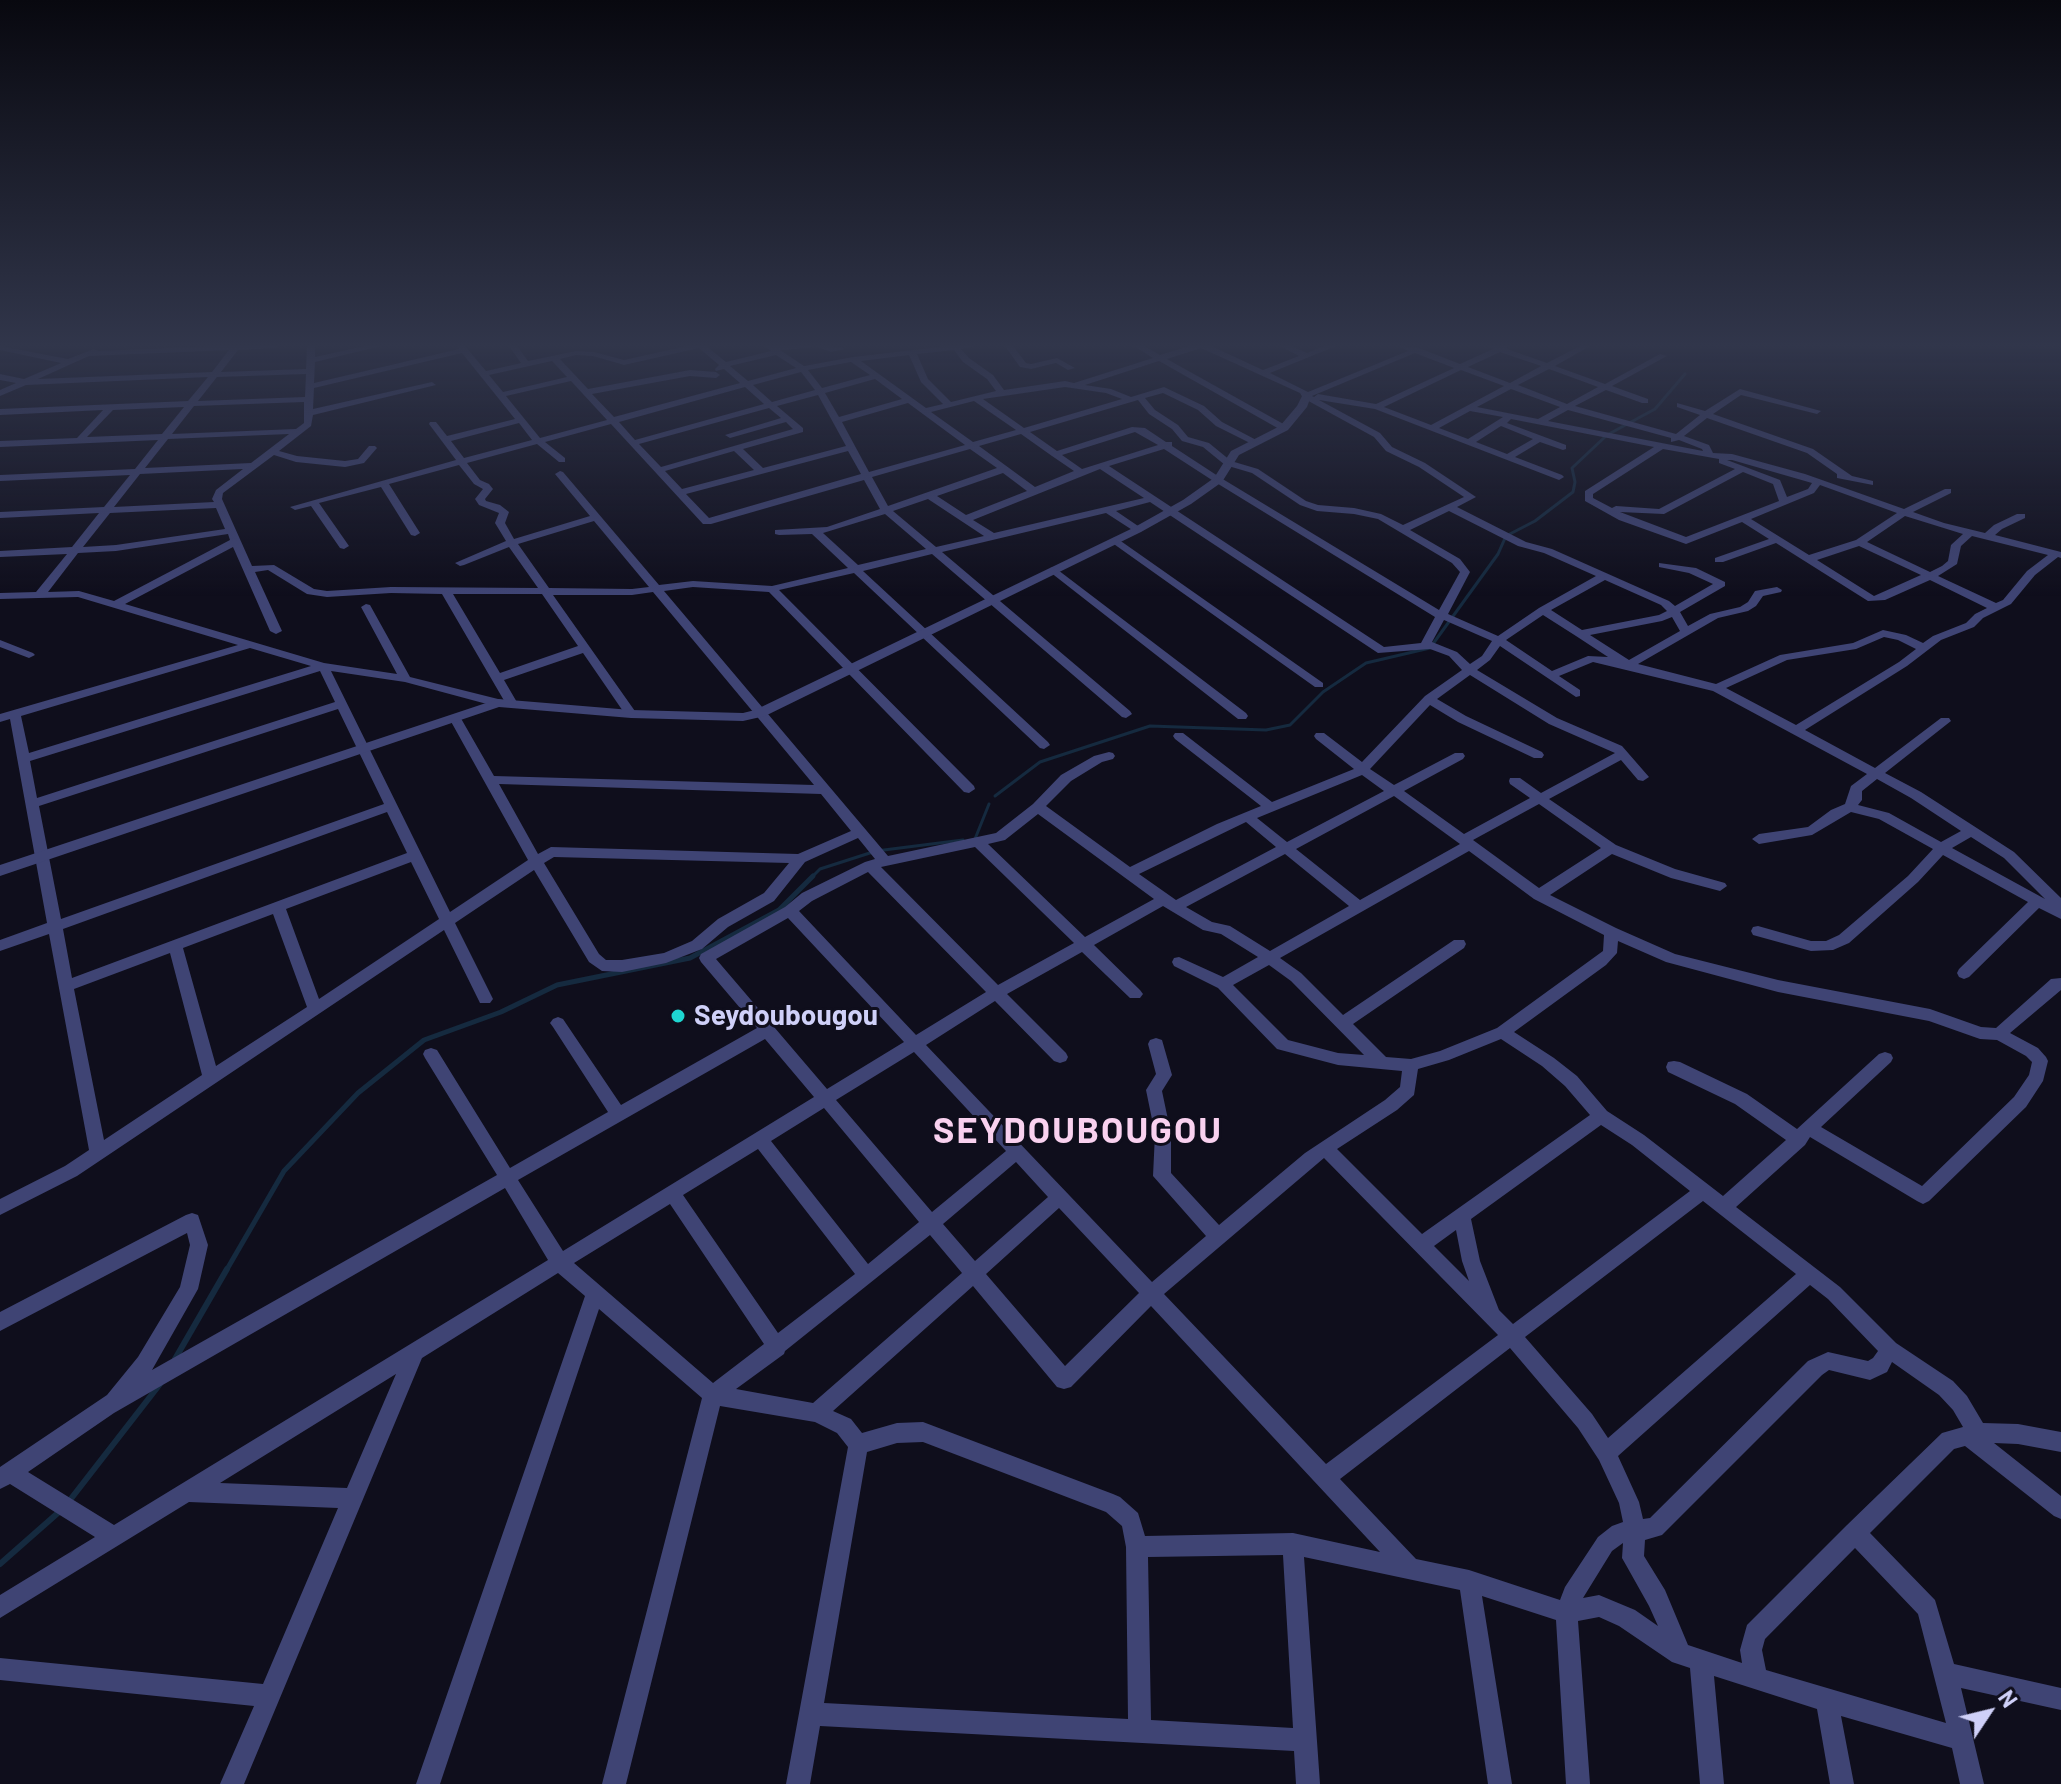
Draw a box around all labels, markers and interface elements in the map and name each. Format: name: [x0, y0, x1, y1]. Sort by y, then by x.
place label: Seydoubougou: [694, 999, 878, 1033]
marker: Seydoubougou: [669, 1007, 687, 1025]
district label: SEYDOUBOUGOU: [933, 1109, 1223, 1153]
north arrow: [1949, 1672, 2029, 1752]
text: N: [1994, 1685, 2024, 1712]

